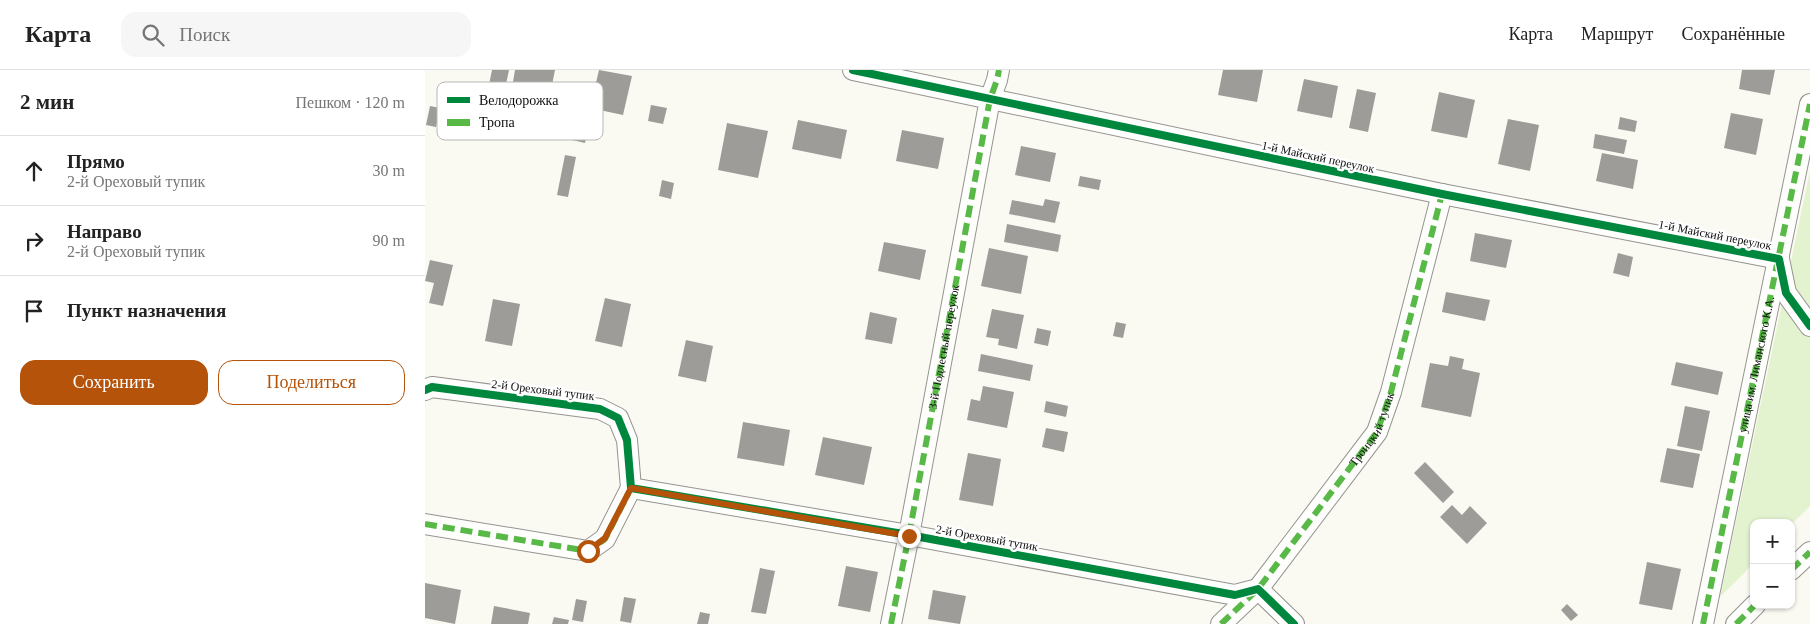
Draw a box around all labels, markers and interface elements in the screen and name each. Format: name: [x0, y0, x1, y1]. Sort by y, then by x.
search box: [121, 12, 471, 57]
text: Карта: [25, 21, 91, 47]
icon: search: [139, 21, 167, 49]
text: Поиск: [179, 24, 230, 45]
text: Карта: [1508, 24, 1553, 44]
text: Маршрут: [1581, 24, 1653, 44]
text: Сохранённые: [1681, 24, 1785, 44]
legend: [437, 82, 603, 140]
text: 2 мин: [20, 90, 74, 114]
text: Велодорожка: [479, 93, 559, 108]
text: Пешком · 120 m: [295, 94, 405, 111]
text: Тропа: [479, 115, 516, 130]
street label: 1-й Майский переулок: [1260, 138, 1376, 176]
text: Прямо: [67, 151, 125, 172]
icon: ahead: [20, 157, 48, 185]
text: 30 m: [373, 162, 405, 179]
text: 2-й Ореховый тупик: [67, 173, 205, 190]
street label: 1-й Майский переулок: [1657, 217, 1773, 253]
text: Направо: [67, 221, 142, 242]
icon: right: [20, 227, 48, 255]
text: 90 m: [373, 232, 405, 249]
text: 2-й Ореховый тупик: [67, 243, 205, 260]
street label: 3-й Подлесный переулок: [925, 283, 962, 411]
street label: улица им. Лиманского К.А.: [1736, 295, 1777, 434]
icon: arrive: [20, 297, 48, 325]
text: Пункт назначения: [67, 300, 226, 321]
button: Сохранить: [20, 360, 208, 405]
button: Поделиться: [218, 360, 405, 405]
street label: 2-й Ореховый тупик: [491, 377, 595, 403]
street label: Троицкий тупик: [1346, 390, 1397, 469]
map controls: [1750, 519, 1795, 609]
button: +: [1750, 519, 1795, 564]
street label: 2-й Ореховый тупик: [935, 522, 1039, 554]
route end: [898, 525, 921, 548]
route start: [577, 540, 600, 563]
button: −: [1750, 564, 1795, 609]

